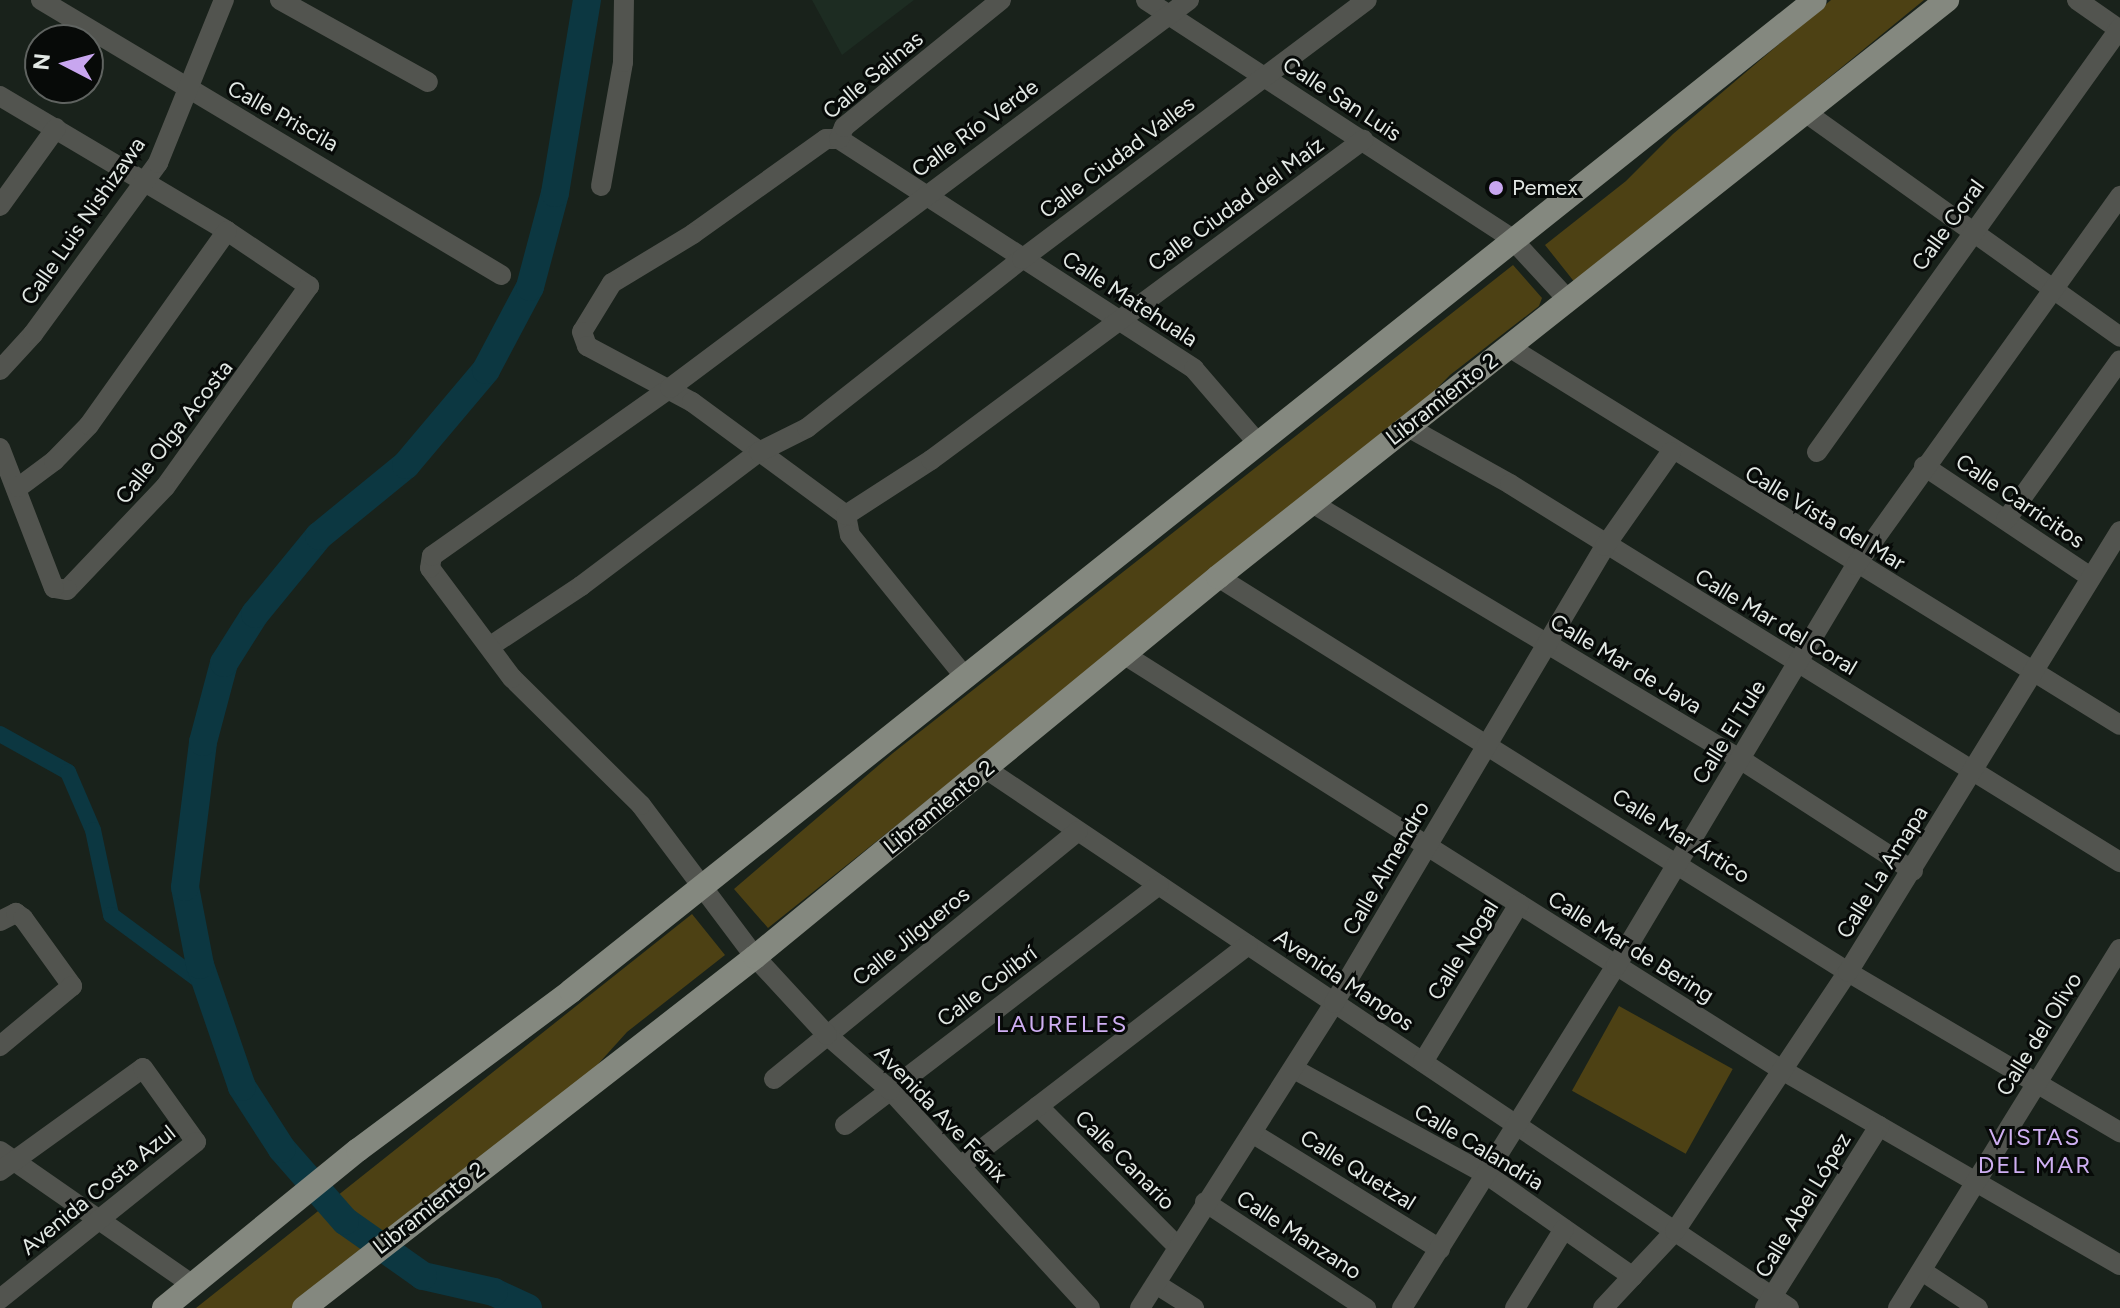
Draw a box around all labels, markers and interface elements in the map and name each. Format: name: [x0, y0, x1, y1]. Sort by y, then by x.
north arrow: [24, 24, 104, 104]
street label: Calle Salinas: [818, 25, 928, 125]
street label: Calle San Luis: [1278, 51, 1406, 147]
text: N: [27, 52, 56, 72]
street label: Calle Río Verde: [907, 73, 1043, 183]
street label: Calle Priscila: [223, 75, 343, 157]
street label: Calle Ciudad Valles: [1034, 90, 1200, 224]
street label: Calle Ciudad del Maíz: [1143, 131, 1329, 277]
street label: Calle Luis Nishizawa: [15, 132, 151, 310]
street label: Calle Coral: [1906, 174, 1990, 276]
place label: Pemex: [1512, 175, 1578, 201]
marker: Pemex: [1487, 179, 1505, 197]
street label: Calle Matehuala: [1057, 245, 1203, 353]
street label: Libramiento 2: [1381, 347, 1503, 451]
street label: Calle Olga Acosta: [110, 355, 238, 509]
street label: Calle Carricitos: [1951, 448, 2089, 554]
street label: Calle Vista del Mar: [1740, 460, 1910, 576]
street label: Calle Mar del Coral: [1690, 563, 1862, 681]
street label: Calle Mar de Java: [1545, 608, 1707, 720]
street label: Calle El Tule: [1687, 675, 1771, 789]
street label: Libramiento 2: [878, 754, 1000, 860]
street label: Calle Mar Ártico: [1607, 783, 1755, 889]
street label: Calle Almendro: [1337, 796, 1435, 940]
street label: Calle La Amapa: [1831, 801, 1933, 943]
street label: Calle Jilgueros: [847, 881, 975, 991]
street label: Calle Mar de Bering: [1543, 885, 1719, 1009]
street label: Calle Nogal: [1422, 895, 1504, 1005]
street label: Avenida Mangos: [1269, 924, 1419, 1036]
street label: Calle Colibrí: [932, 940, 1042, 1032]
street label: Calle del Olivo: [1991, 967, 2087, 1101]
district label: LAURELES: [996, 1010, 1128, 1038]
street label: Avenida Ave Fénix: [869, 1040, 1013, 1188]
street label: Calle Calandria: [1410, 1098, 1548, 1196]
street label: Calle Canario: [1070, 1105, 1180, 1215]
street label: Avenida Costa Azul: [15, 1120, 181, 1260]
district label: VISTAS DEL MAR: [1978, 1123, 2092, 1179]
street label: Calle Quetzal: [1296, 1124, 1420, 1216]
street label: Calle Abel López: [1749, 1128, 1857, 1282]
street label: Libramiento 2: [368, 1156, 490, 1260]
street label: Calle Manzano: [1232, 1185, 1366, 1285]

